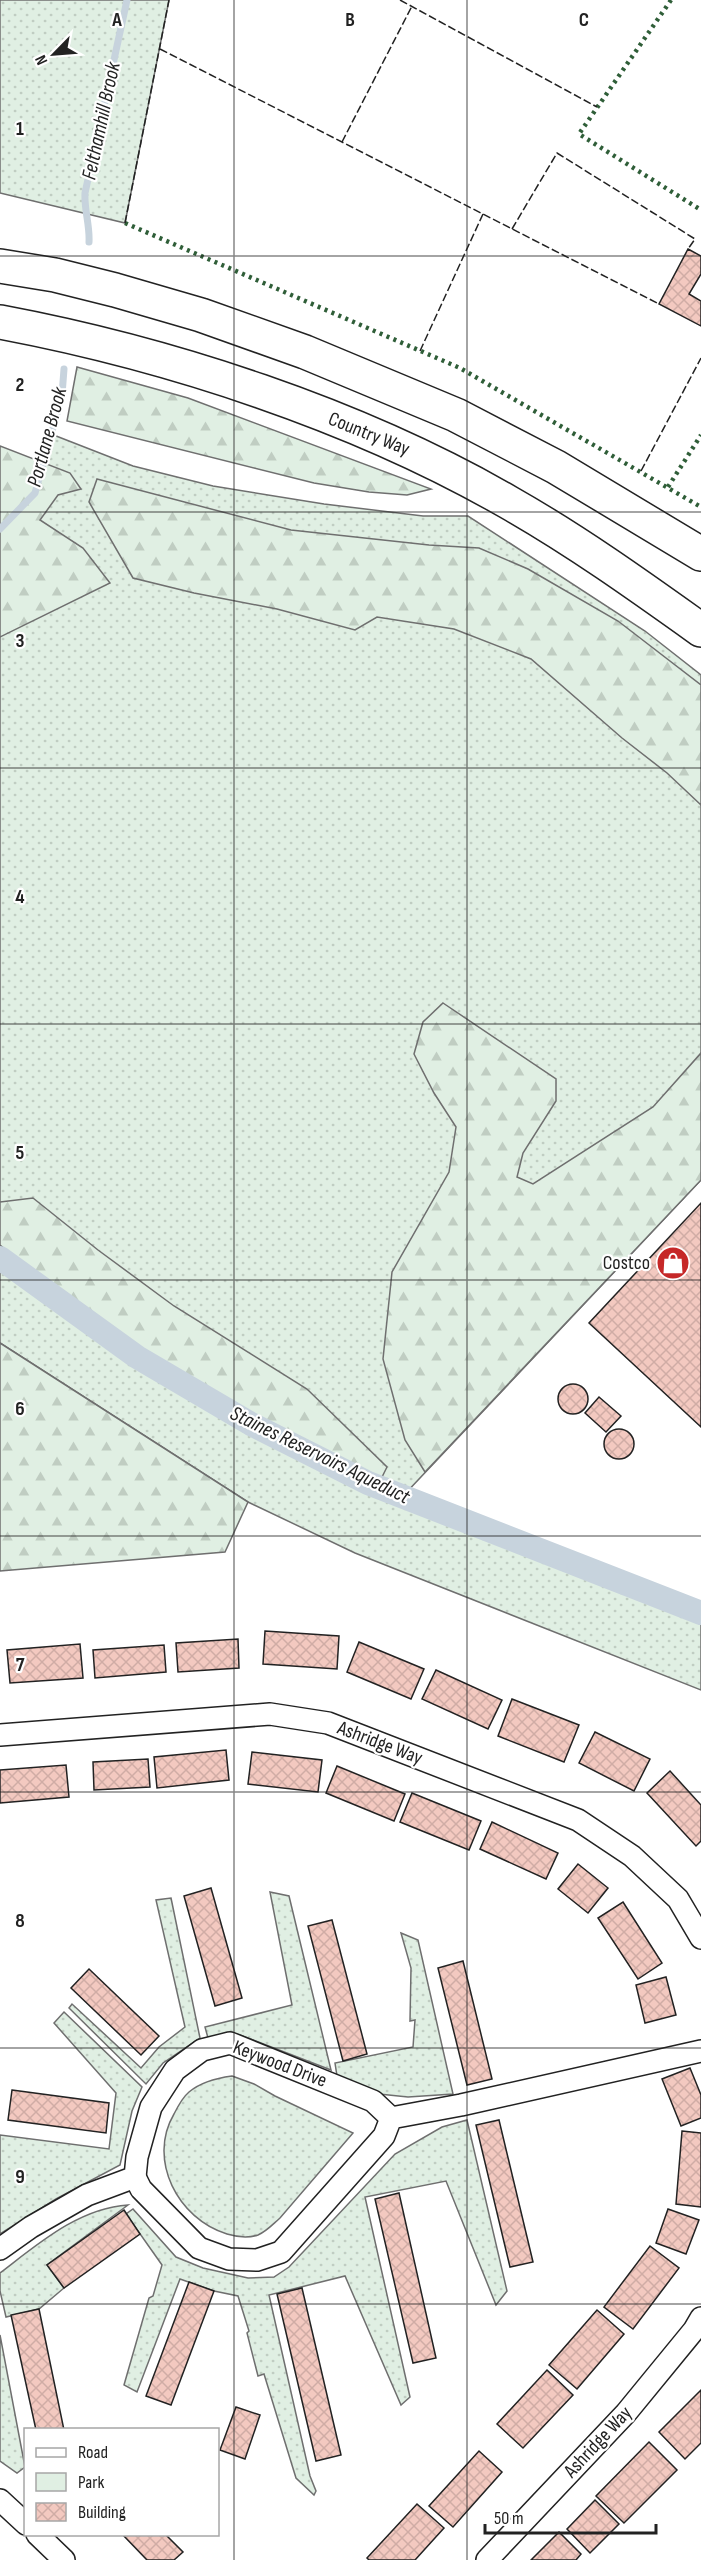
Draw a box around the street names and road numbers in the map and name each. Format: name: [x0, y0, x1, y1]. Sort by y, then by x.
street label: Country Way: [325, 407, 413, 461]
street label: Ashridge Way: [333, 1715, 426, 1770]
street label: Keywood Drive: [230, 2035, 330, 2093]
street label: Ashridge Way: [558, 2401, 637, 2483]

